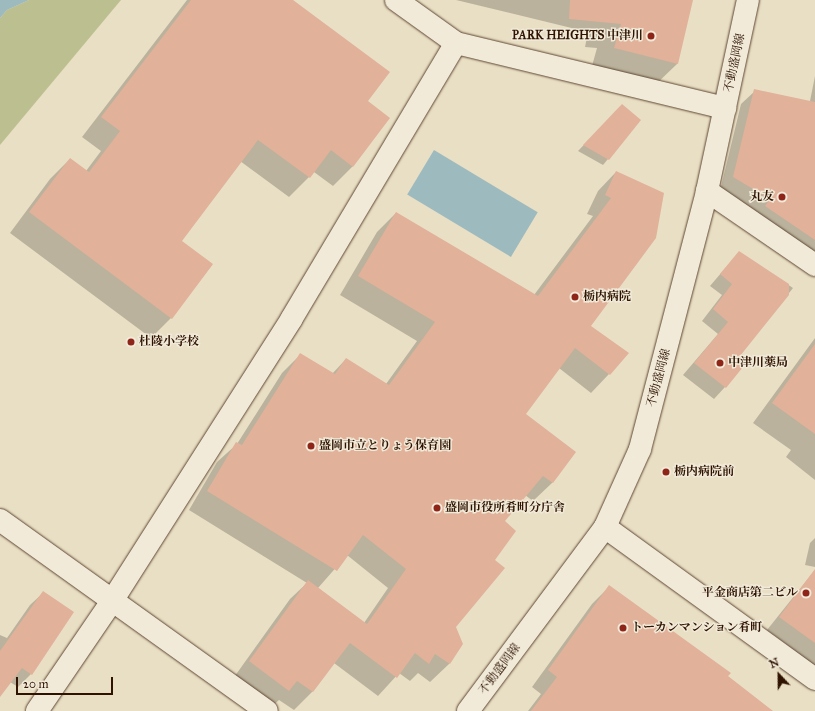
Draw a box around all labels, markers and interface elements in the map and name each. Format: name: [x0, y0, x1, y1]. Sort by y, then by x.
place label: PARK HEIGHTS 中津川: [512, 29, 643, 43]
marker: PARK HEIGHTS 中津川: [646, 31, 656, 41]
street label: 不動盛岡線: [722, 32, 748, 94]
place label: 丸友: [750, 190, 774, 204]
marker: 丸友: [777, 192, 787, 202]
place label: 栃内病院: [583, 290, 631, 304]
marker: 栃内病院: [570, 292, 580, 302]
place label: 杜陵小学校: [139, 335, 199, 349]
marker: 杜陵小学校: [126, 337, 136, 347]
street label: 不動盛岡線: [644, 347, 674, 409]
place label: 中津川薬局: [728, 356, 788, 370]
marker: 中津川薬局: [715, 358, 725, 368]
place label: 盛岡市立とりょう保育園: [319, 439, 451, 453]
marker: 盛岡市立とりょう保育園: [306, 441, 316, 451]
place label: 栃内病院前: [674, 465, 734, 479]
marker: 栃内病院前: [661, 467, 671, 477]
place label: 盛岡市役所肴町分庁舎: [445, 501, 565, 515]
marker: 盛岡市役所肴町分庁舎: [432, 503, 442, 513]
place label: 平金商店第二ビル: [702, 586, 798, 600]
marker: 平金商店第二ビル: [801, 588, 811, 598]
place label: トーカンマンション肴町: [631, 621, 763, 635]
marker: トーカンマンション肴町: [618, 623, 628, 633]
street label: 不動盛岡線: [476, 641, 524, 697]
north arrow: [759, 655, 799, 695]
text: N: [768, 656, 781, 671]
scale bar: [18, 669, 115, 695]
text: 20 m: [23, 677, 49, 691]

